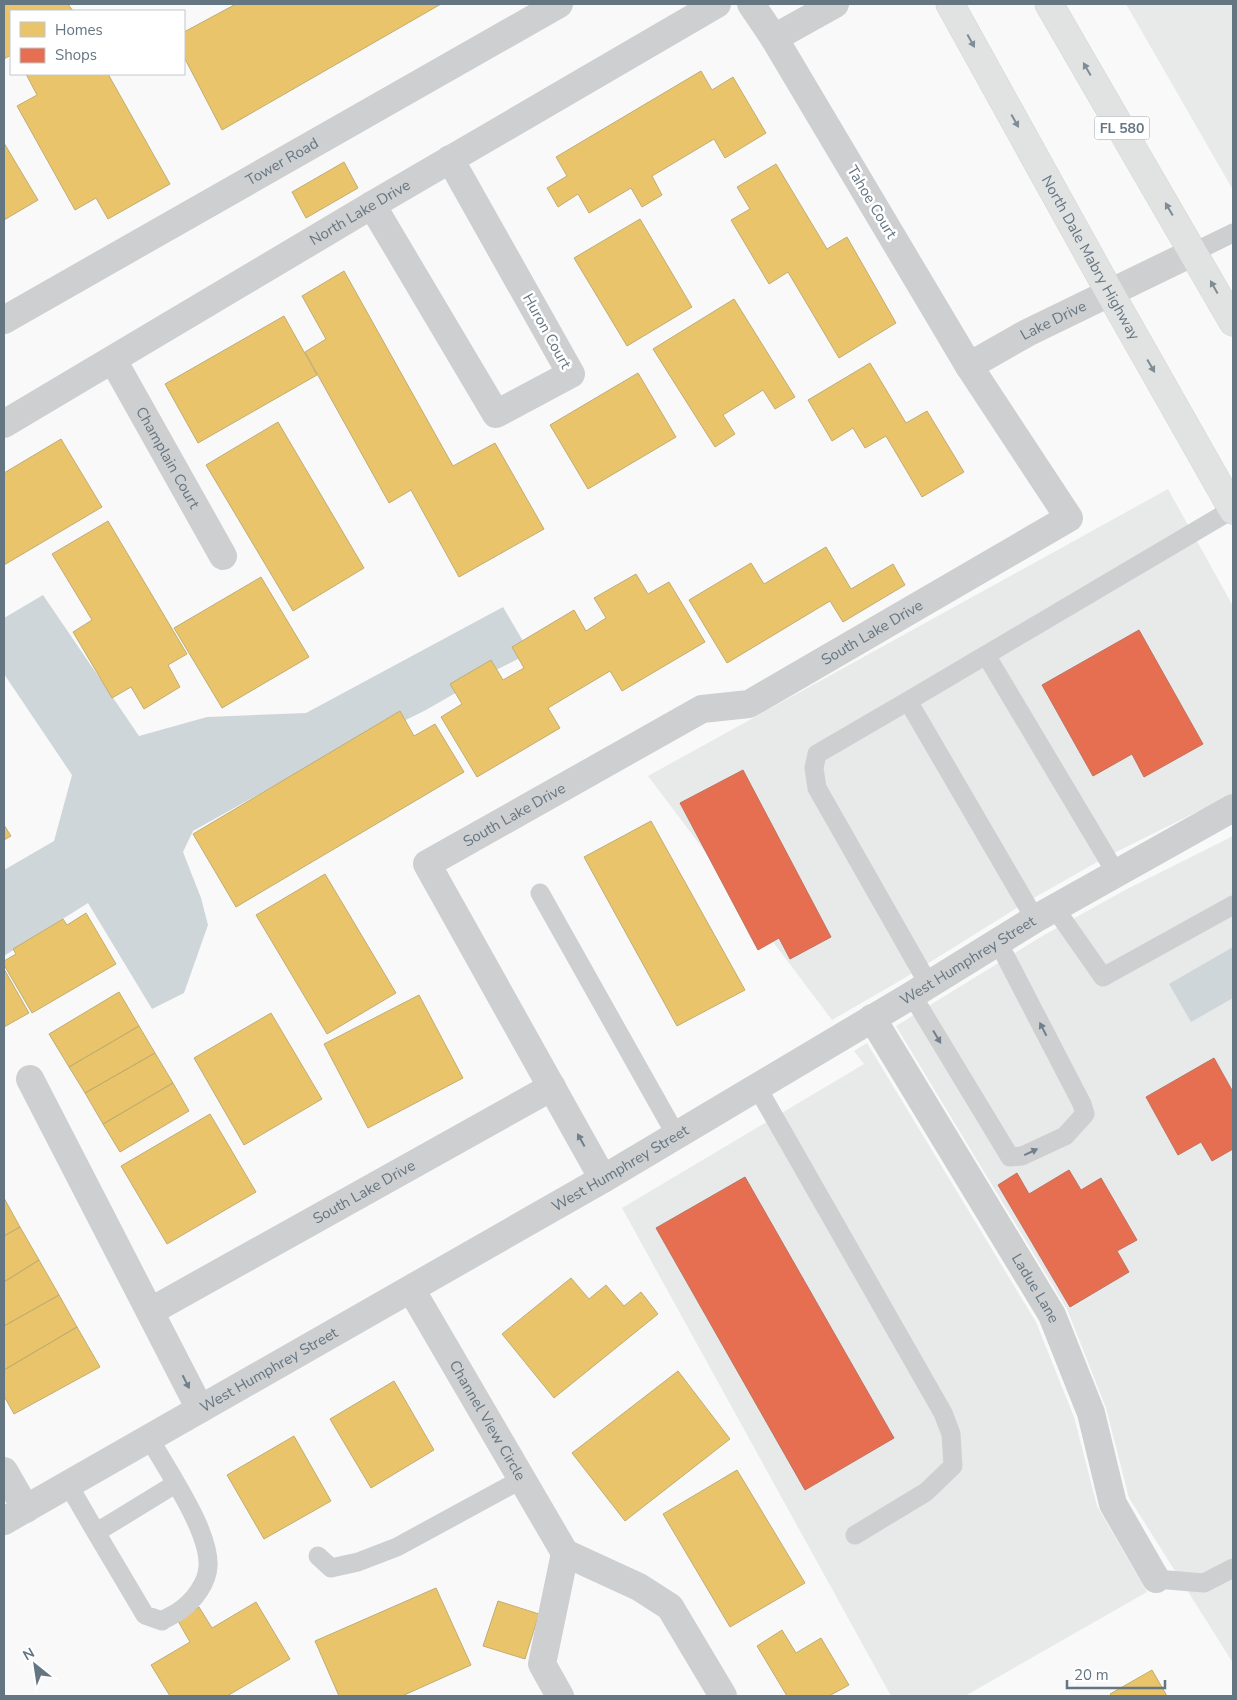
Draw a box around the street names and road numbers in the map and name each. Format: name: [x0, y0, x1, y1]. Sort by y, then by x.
road number: FL 580: [1094, 116, 1150, 140]
street label: Tower Road: [242, 133, 322, 190]
street label: Tahoe Court: [842, 162, 902, 243]
street label: North Dale Mabry Highway: [1037, 172, 1145, 344]
street label: North Lake Drive: [306, 175, 414, 250]
street label: Huron Court: [518, 290, 576, 373]
street label: Lake Drive: [1017, 296, 1090, 345]
street label: Champlain Court: [131, 403, 205, 513]
street label: South Lake Drive: [817, 595, 927, 670]
street label: South Lake Drive: [459, 778, 569, 852]
street label: West Humphrey Street: [896, 911, 1040, 1010]
street label: West Humphrey Street: [548, 1120, 693, 1216]
street label: South Lake Drive: [309, 1155, 419, 1229]
street label: Ladue Lane: [1007, 1250, 1064, 1326]
street label: West Humphrey Street: [196, 1322, 342, 1417]
street label: Channel View Circle: [445, 1356, 531, 1484]

